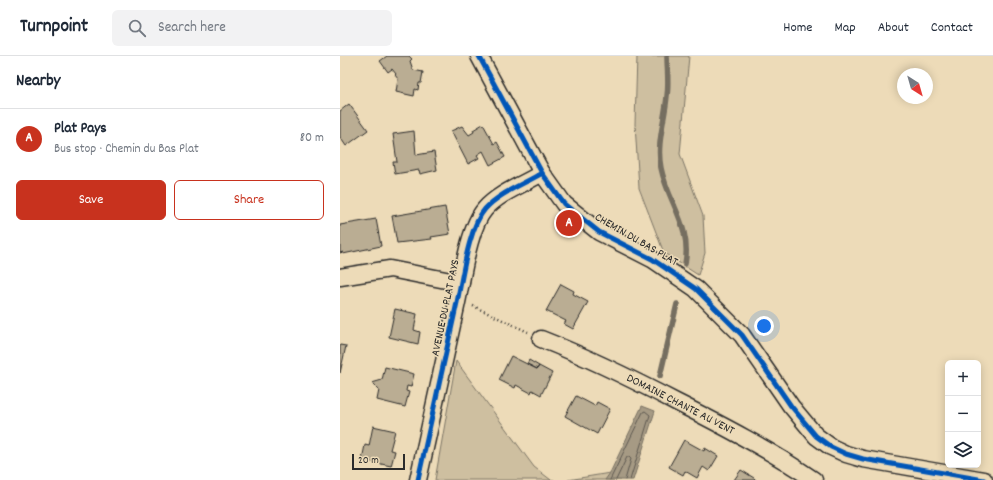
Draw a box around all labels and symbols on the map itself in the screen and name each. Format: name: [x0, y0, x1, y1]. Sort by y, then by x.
north arrow: [897, 68, 933, 104]
pin: A: [556, 208, 582, 238]
street label: CHEMIN DU BAS PLAT: [591, 209, 681, 271]
street label: AVENUE DU PLAT PAYS: [427, 258, 465, 358]
your location: [754, 316, 774, 336]
street label: DOMAINE CHANTE AU VENT: [623, 370, 738, 439]
scale bar: [352, 452, 405, 471]

